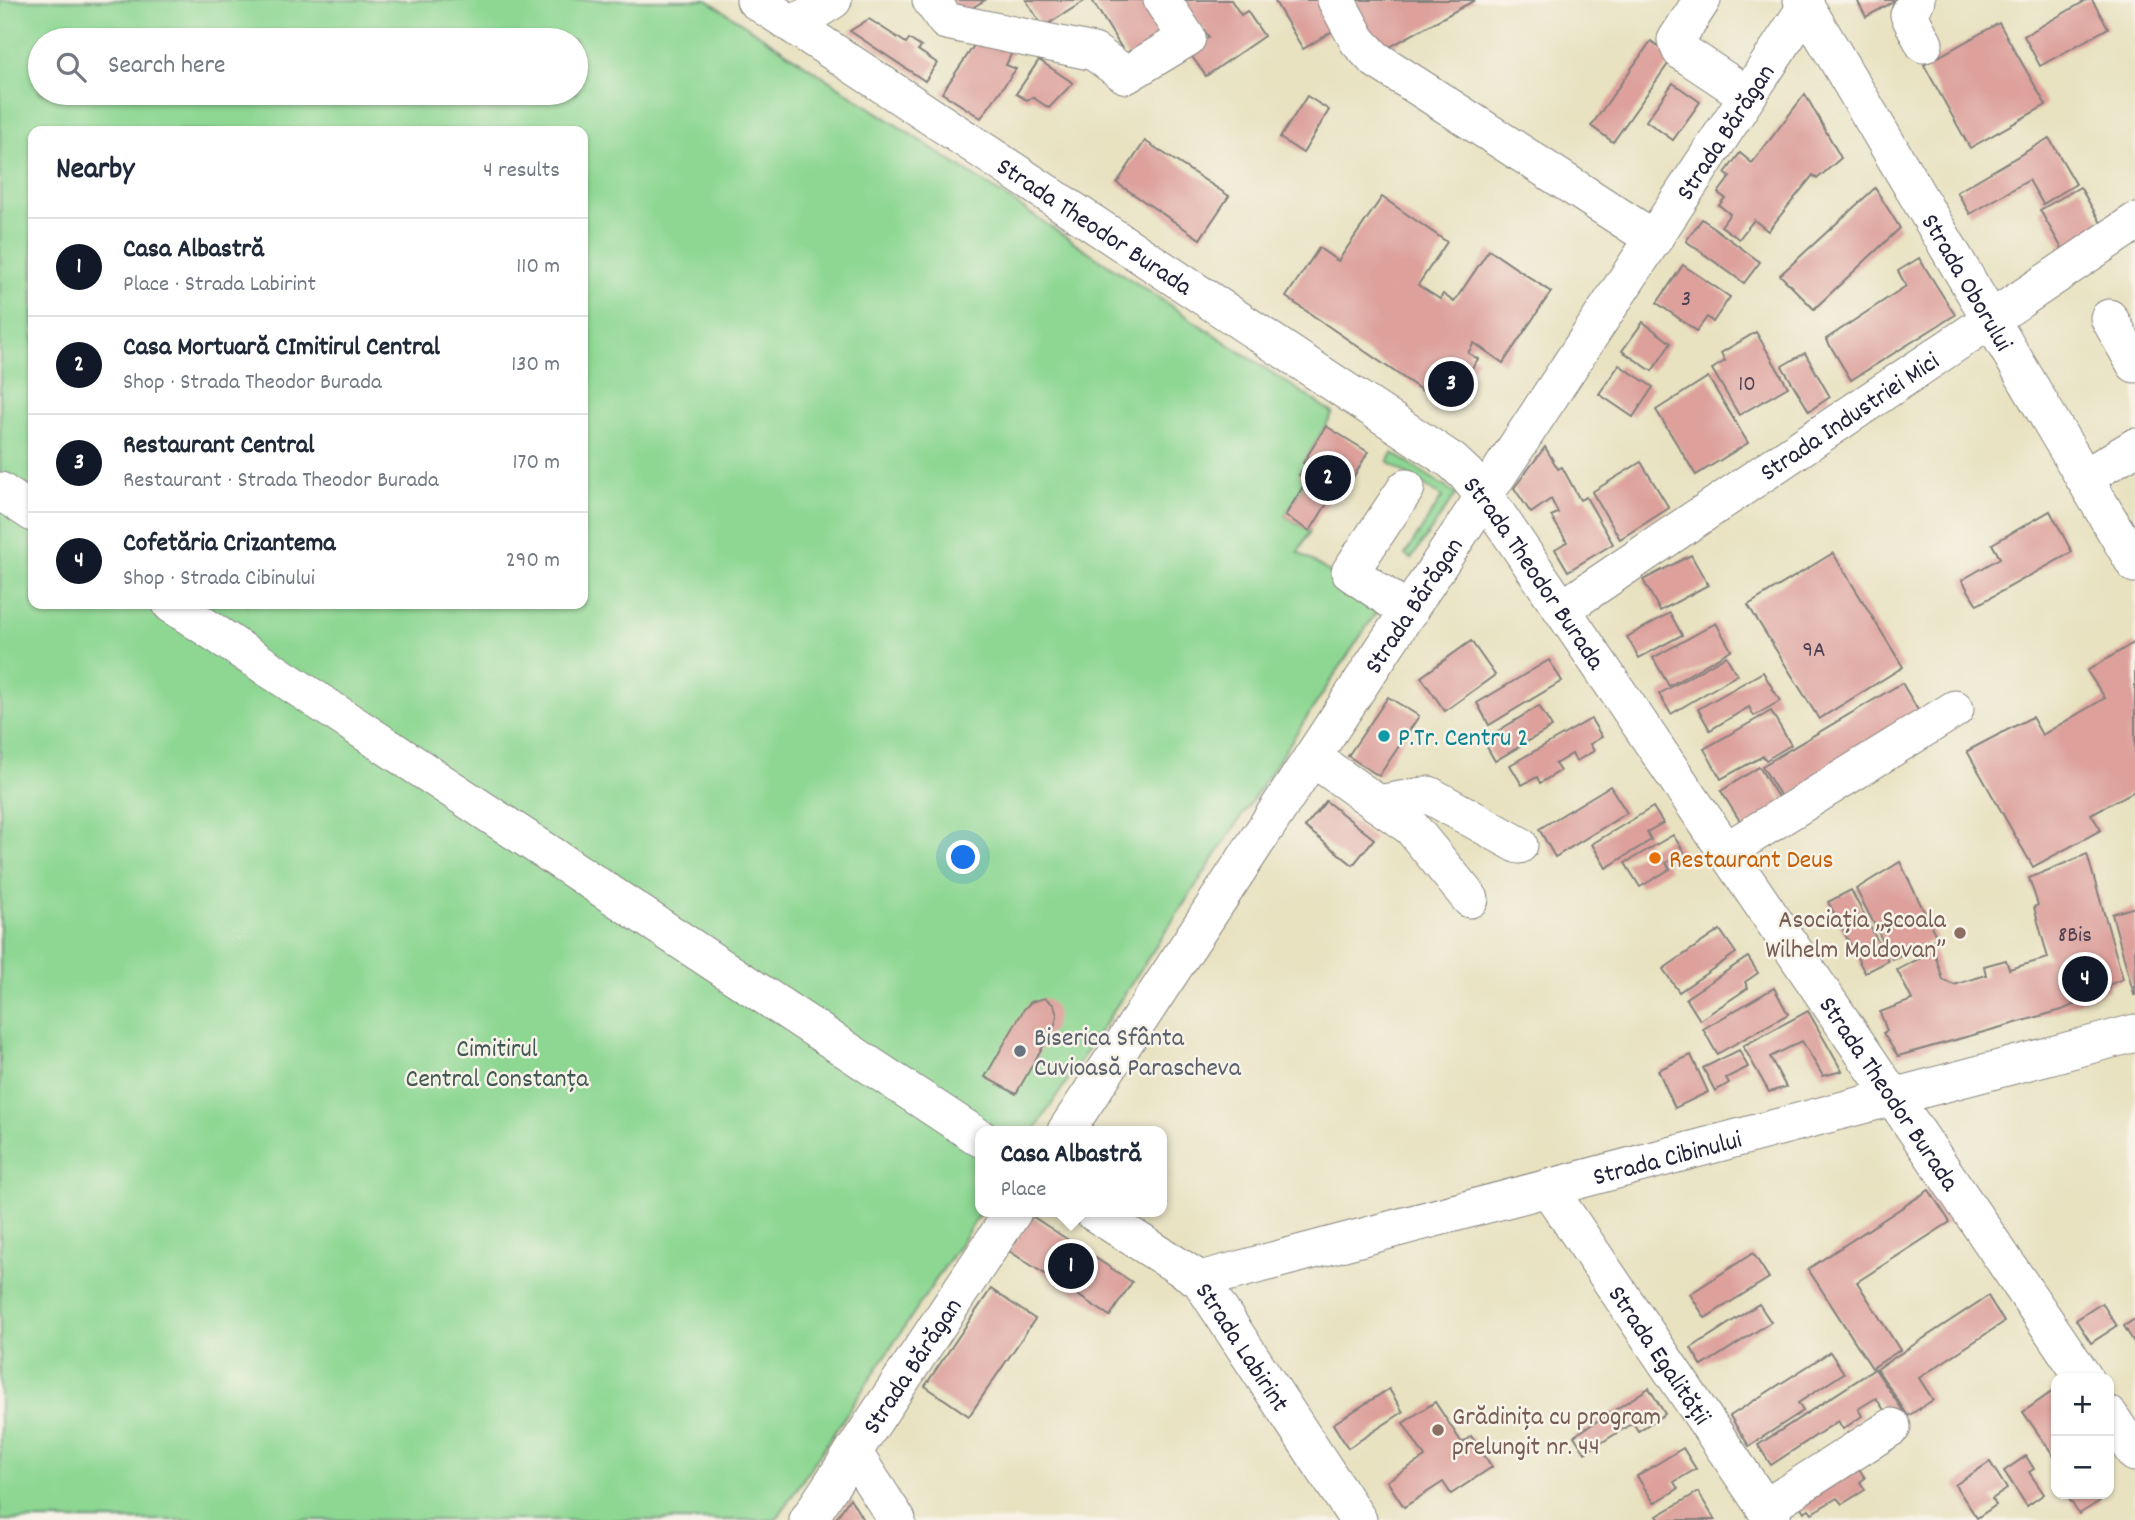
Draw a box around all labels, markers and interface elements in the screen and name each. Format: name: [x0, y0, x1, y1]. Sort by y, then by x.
search box: [28, 28, 588, 105]
icon: search: [52, 48, 90, 86]
text: Search here: [108, 48, 226, 85]
street label: Strada Bărăgan: [1669, 57, 1786, 209]
text: Nearby: [56, 150, 134, 193]
street label: Strada Theodor Burada: [988, 150, 1199, 307]
text: 4 results: [483, 155, 560, 188]
street label: Strada Oborului: [1910, 208, 2020, 359]
text: Casa Albastră: [123, 232, 264, 269]
text: 1: [76, 251, 82, 284]
text: 110 m: [516, 251, 560, 284]
text: Place · Strada Labirint: [123, 269, 316, 302]
house number: 3: [1681, 284, 1691, 317]
text: Casa Mortuară CImitirul Central: [123, 330, 440, 367]
street label: Strada Industriei Mici: [1754, 344, 1948, 492]
text: 2: [74, 349, 84, 382]
text: 130 m: [511, 349, 560, 382]
pin: 3: [1428, 358, 1474, 410]
text: Shop · Strada Theodor Burada: [123, 367, 382, 400]
house number: 10: [1738, 369, 1756, 402]
text: Restaurant Central: [123, 428, 314, 465]
text: 3: [74, 447, 84, 480]
text: 170 m: [513, 447, 560, 480]
pin: 2: [1305, 452, 1351, 504]
text: Restaurant · Strada Theodor Burada: [123, 465, 439, 498]
street label: Strada Theodor Burada: [1453, 470, 1613, 679]
text: Cofetăria Crizantema: [123, 526, 336, 563]
street label: Strada Bărăgan: [1357, 531, 1474, 682]
text: 4: [74, 545, 84, 578]
text: 290 m: [506, 545, 560, 578]
text: Shop · Strada Cibinului: [123, 563, 315, 596]
house number: 9A: [1802, 635, 1826, 668]
place label: P.Tr. Centru 2: [1398, 721, 1529, 758]
marker: P.Tr. Centru 2: [1376, 728, 1392, 744]
your location: [946, 840, 980, 874]
place label: Restaurant Deus: [1669, 843, 1833, 880]
marker: Restaurant Deus: [1647, 850, 1663, 866]
place label: Asociația „Școala Wilhelm Moldovan”: [1765, 903, 1947, 970]
house number: 8Bis: [2058, 920, 2092, 953]
marker: Asociația „Școala Wilhelm Moldovan”: [1952, 925, 1968, 941]
pin: 4: [2062, 953, 2108, 1005]
street label: Strada Theodor Burada: [1808, 990, 1967, 1200]
place label: Biserica Sfânta Cuvioasă Parascheva: [1034, 1021, 1242, 1088]
park label: Cimitirul Central Constanța: [406, 1032, 589, 1099]
marker: Biserica Sfânta Cuvioasă Parascheva: [1012, 1043, 1028, 1059]
street label: Strada Cibinului: [1589, 1123, 1746, 1197]
popup: [975, 1126, 1167, 1217]
text: Casa Albastră: [1000, 1137, 1142, 1174]
text: Place: [1000, 1174, 1047, 1207]
pin: 1: [1048, 1240, 1094, 1292]
street label: Strada Labirint: [1184, 1276, 1297, 1420]
street label: Strada Egalității: [1597, 1279, 1719, 1434]
street label: Strada Bărăgan: [855, 1292, 973, 1443]
map controls: [2051, 1373, 2114, 1499]
button: +: [2051, 1373, 2114, 1436]
place label: Grădinița cu program prelungit nr. 44: [1452, 1400, 1661, 1467]
marker: Grădinița cu program prelungit nr. 44: [1430, 1422, 1446, 1438]
button: −: [2051, 1436, 2114, 1499]

